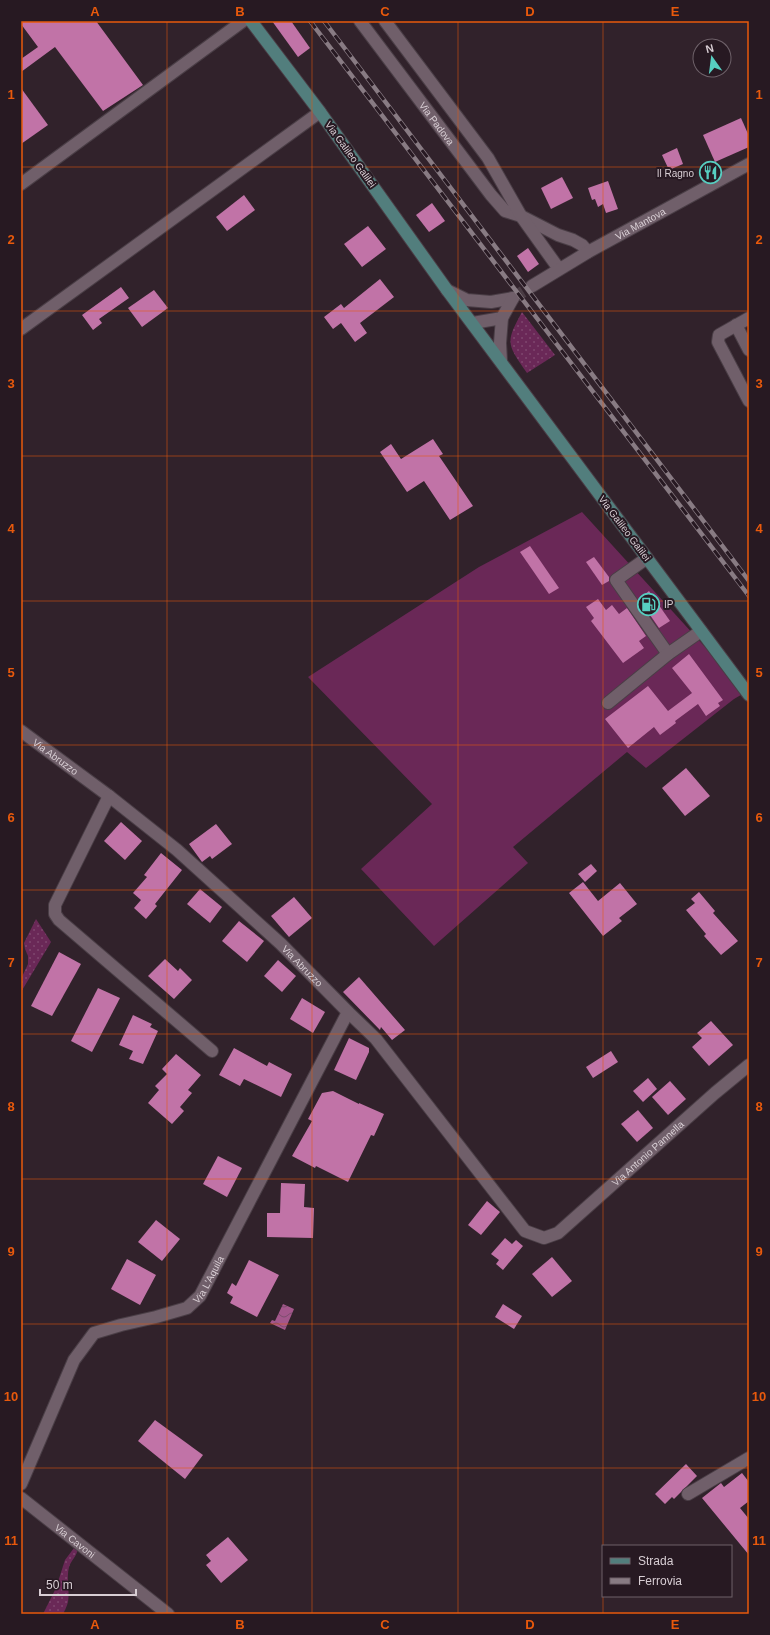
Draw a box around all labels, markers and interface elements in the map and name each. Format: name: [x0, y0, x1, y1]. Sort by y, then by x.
text: A: [90, 4, 100, 19]
text: B: [235, 4, 245, 19]
text: C: [380, 4, 390, 19]
text: D: [525, 4, 535, 19]
text: E: [671, 4, 680, 19]
north arrow: [692, 38, 732, 78]
text: N: [704, 42, 715, 55]
text: 1: [7, 87, 15, 102]
text: 1: [755, 87, 763, 102]
street label: Via Padova: [417, 100, 457, 148]
street label: Via Galileo Galilei: [323, 119, 378, 189]
restaurant icon: Il Ragno: [697, 160, 723, 186]
place label: Il Ragno: [657, 168, 694, 179]
street label: Via Mantova: [613, 206, 668, 242]
text: 2: [7, 232, 15, 247]
text: 2: [755, 232, 763, 247]
text: 3: [7, 376, 15, 391]
text: 3: [755, 376, 763, 391]
street label: Via Galileo Galilei: [597, 494, 653, 563]
text: 4: [7, 521, 15, 536]
text: 4: [755, 521, 763, 536]
fuel station icon: IP: [635, 591, 661, 617]
place label: IP: [664, 599, 674, 610]
text: 5: [7, 665, 15, 680]
text: 5: [755, 665, 763, 680]
street label: Via Abruzzo: [31, 737, 80, 777]
text: 6: [7, 810, 15, 825]
text: 6: [755, 810, 763, 825]
street label: Via Abruzzo: [280, 943, 325, 989]
text: 7: [7, 955, 15, 970]
text: 7: [755, 955, 763, 970]
text: 8: [7, 1099, 15, 1114]
text: 8: [755, 1099, 763, 1114]
street label: Via Antonio Pannella: [610, 1118, 686, 1188]
text: 9: [7, 1244, 15, 1259]
text: 9: [755, 1244, 763, 1259]
street label: Via L'Aquila: [191, 1254, 226, 1306]
text: 10: [4, 1389, 18, 1404]
text: 10: [752, 1389, 766, 1404]
street label: Via Cavoni: [53, 1522, 97, 1560]
text: 11: [4, 1533, 18, 1548]
text: 11: [752, 1533, 766, 1548]
legend: [602, 1545, 732, 1597]
text: Strada: [638, 1554, 674, 1568]
scale bar: [40, 1571, 136, 1597]
text: Ferrovia: [638, 1574, 682, 1588]
text: 50 m: [46, 1578, 73, 1592]
text: A: [90, 1617, 100, 1632]
text: B: [235, 1617, 245, 1632]
text: C: [380, 1617, 390, 1632]
text: D: [525, 1617, 535, 1632]
text: E: [671, 1617, 680, 1632]

